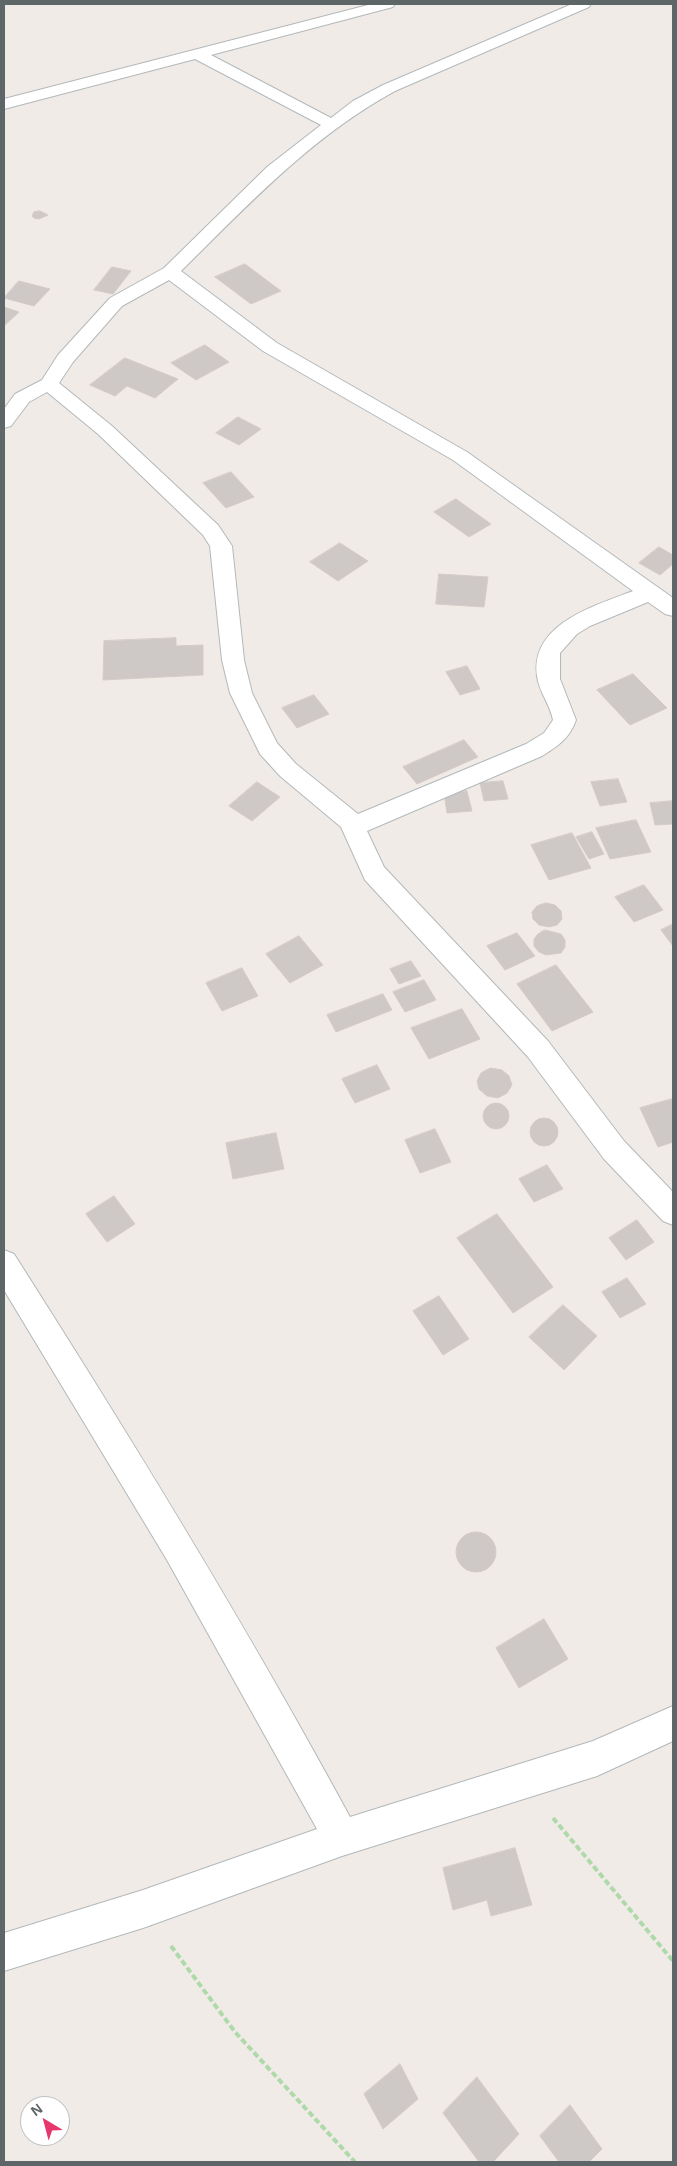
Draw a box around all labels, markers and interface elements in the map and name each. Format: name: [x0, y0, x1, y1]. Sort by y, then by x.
north arrow: [20, 2096, 70, 2146]
text: N: [28, 2100, 45, 2119]

